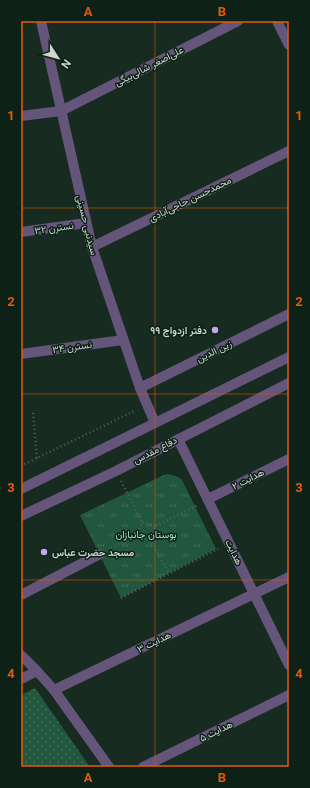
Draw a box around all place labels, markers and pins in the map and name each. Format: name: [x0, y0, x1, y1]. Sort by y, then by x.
place label: دفتر ازدواج ۹۹: [150, 325, 207, 338]
marker: دفتر ازدواج ۹۹: [210, 325, 220, 335]
marker: مسجد حضرت عباس: [39, 547, 49, 557]
place label: مسجد حضرت عباس: [52, 547, 135, 559]

